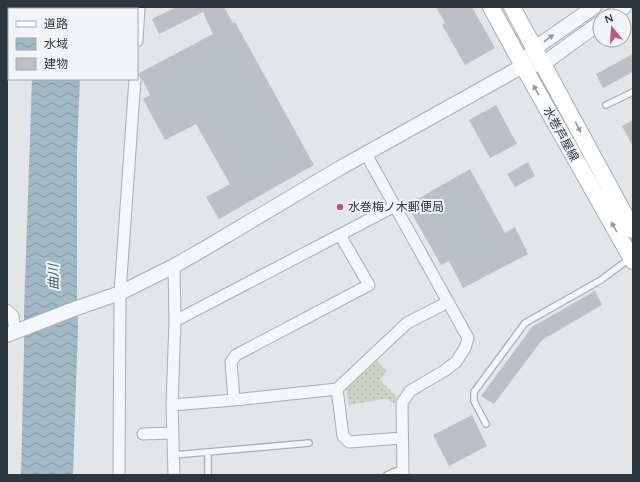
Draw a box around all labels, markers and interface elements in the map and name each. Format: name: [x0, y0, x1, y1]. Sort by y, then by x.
legend: [8, 8, 138, 80]
north arrow: [592, 8, 632, 48]
text: N: [603, 11, 615, 26]
text: 道路: [44, 16, 68, 31]
one-way arrow: [543, 34, 554, 42]
text: 水域: [44, 36, 68, 51]
text: 建物: [44, 56, 68, 71]
one-way arrow: [532, 84, 539, 96]
street label: 水巻芦屋線: [540, 104, 583, 164]
one-way arrow: [574, 122, 581, 133]
place label: 水巻梅ノ木郵便局: [348, 199, 444, 214]
marker: 水巻梅ノ木郵便局: [335, 202, 345, 212]
one-way arrow: [610, 221, 617, 233]
water label: 曲川: [45, 262, 61, 290]

